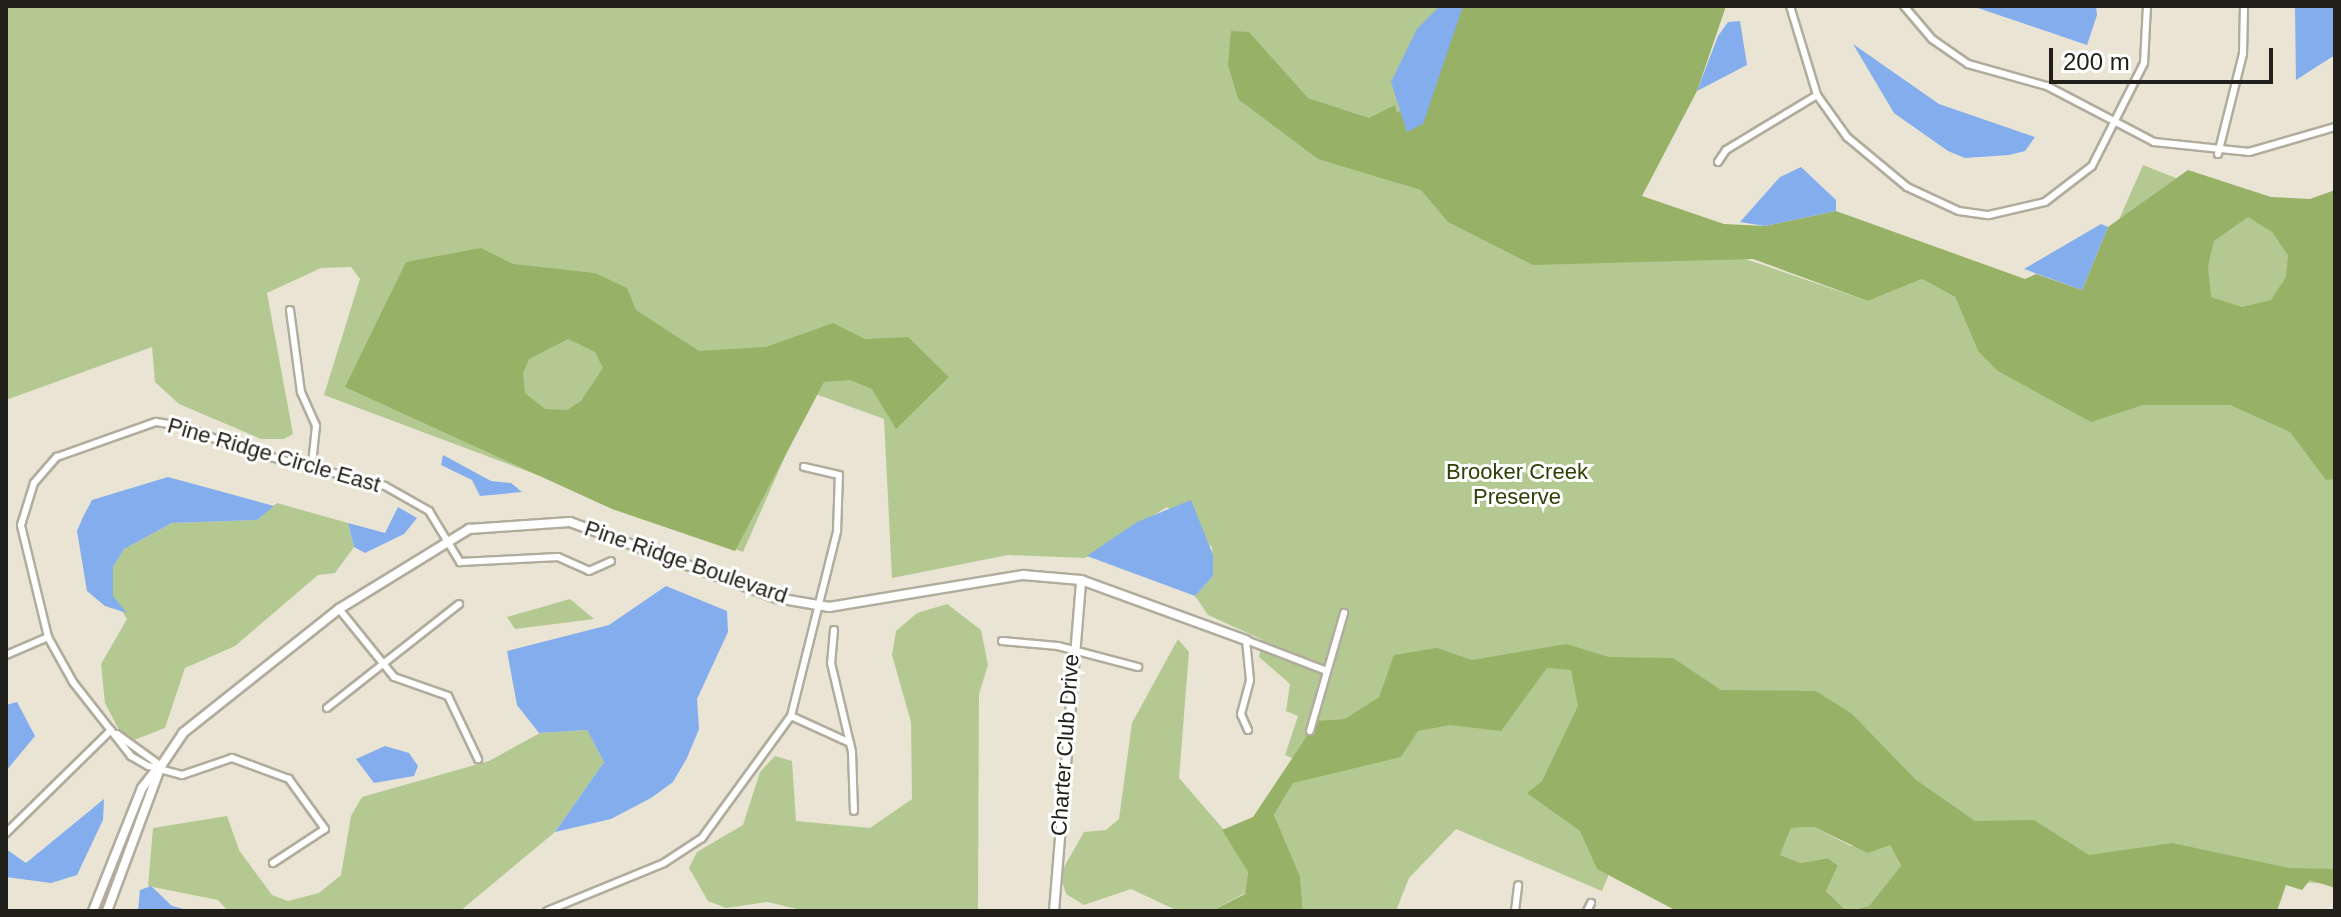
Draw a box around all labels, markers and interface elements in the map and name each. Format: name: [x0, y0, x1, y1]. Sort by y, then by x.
scale bar: [2053, 32, 2277, 82]
text: 200 m: [2063, 48, 2130, 75]
street label: Pine Ridge Circle East: [165, 412, 383, 498]
park label: Brooker Creek Preserve: [1446, 458, 1588, 510]
street label: Pine Ridge Boulevard: [581, 515, 791, 609]
street label: Charter Club Drive: [1045, 653, 1085, 837]

